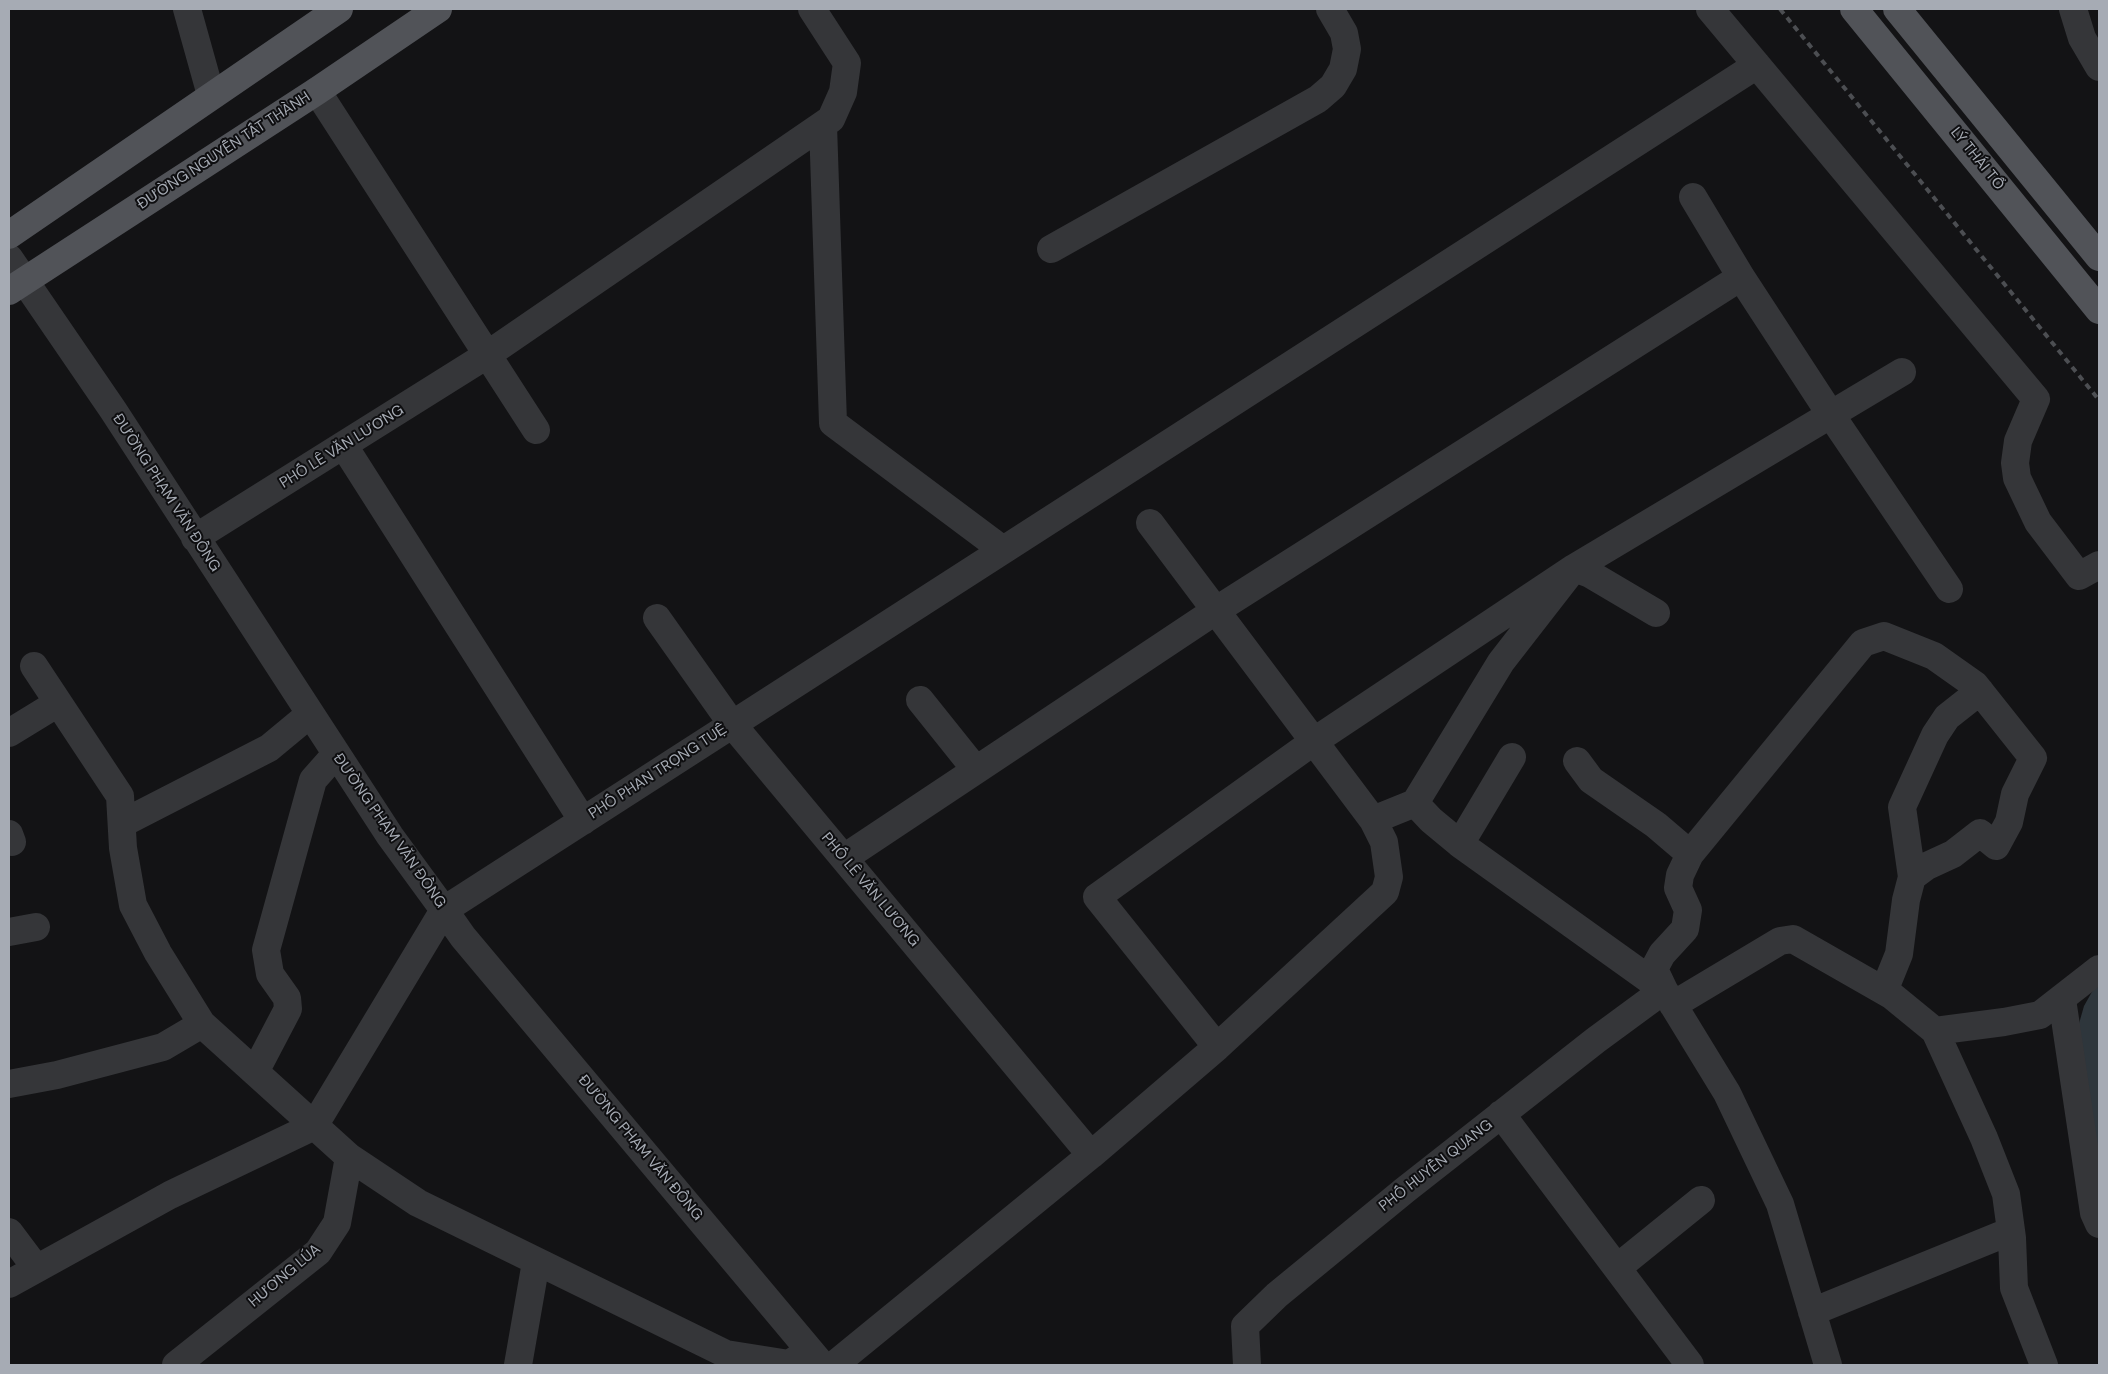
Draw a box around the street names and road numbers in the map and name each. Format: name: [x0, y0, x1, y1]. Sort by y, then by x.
street label: ĐƯỜNG NGUYỄN TẤT THÀNH: [134, 88, 314, 214]
street label: LÝ THÁI TỔ: [1946, 124, 2008, 194]
street label: PHỐ LÊ VĂN LƯƠNG: [277, 401, 407, 493]
street label: ĐƯỜNG PHẠM VĂN ĐỒNG: [108, 411, 224, 575]
street label: PHỐ PHAN TRỌNG TUỆ: [586, 721, 730, 823]
street label: ĐƯỜNG PHẠM VĂN ĐỒNG: [329, 750, 449, 912]
street label: PHỐ LÊ VĂN LƯƠNG: [817, 829, 923, 951]
street label: ĐƯỜNG PHẠM VĂN ĐỒNG: [574, 1072, 706, 1224]
street label: PHỐ HUYỀN QUANG: [1376, 1116, 1496, 1216]
street label: HƯƠNG LÚA: [245, 1241, 325, 1311]

